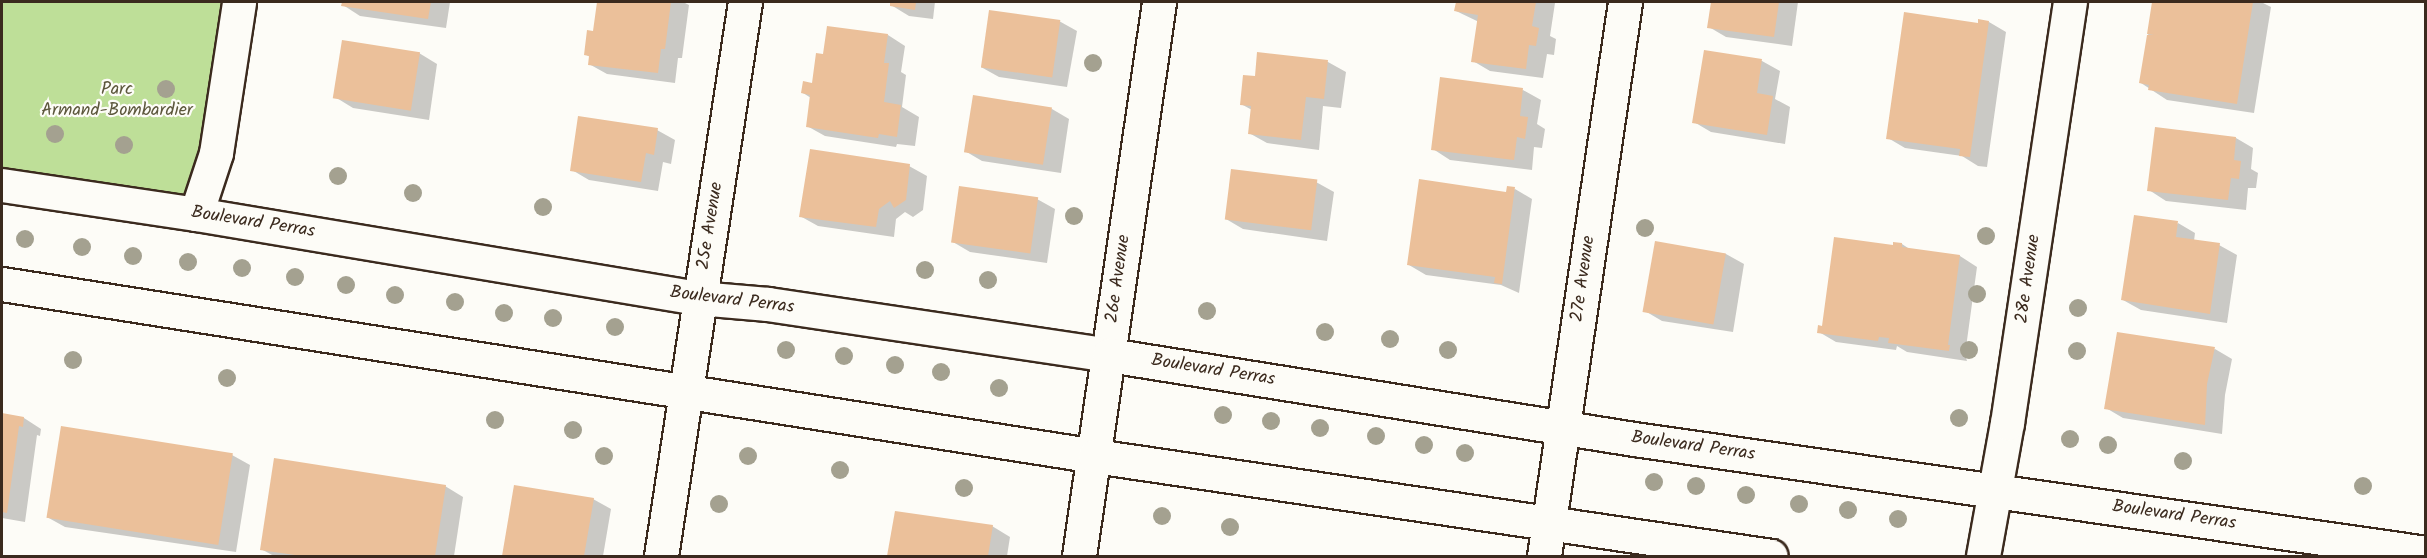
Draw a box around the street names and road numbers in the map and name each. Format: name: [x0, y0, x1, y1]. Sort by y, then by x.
street label: 25e Avenue: [693, 181, 729, 271]
street label: Boulevard Perras: [190, 203, 316, 243]
street label: 28e Avenue: [2012, 233, 2046, 325]
street label: 26e Avenue: [1102, 234, 1136, 324]
street label: 27e Avenue: [1567, 234, 1601, 324]
street label: Boulevard Perras: [669, 283, 795, 319]
street label: Boulevard Perras: [1150, 351, 1276, 391]
street label: Boulevard Perras: [1630, 428, 1756, 466]
street label: Boulevard Perras: [2111, 497, 2237, 535]

